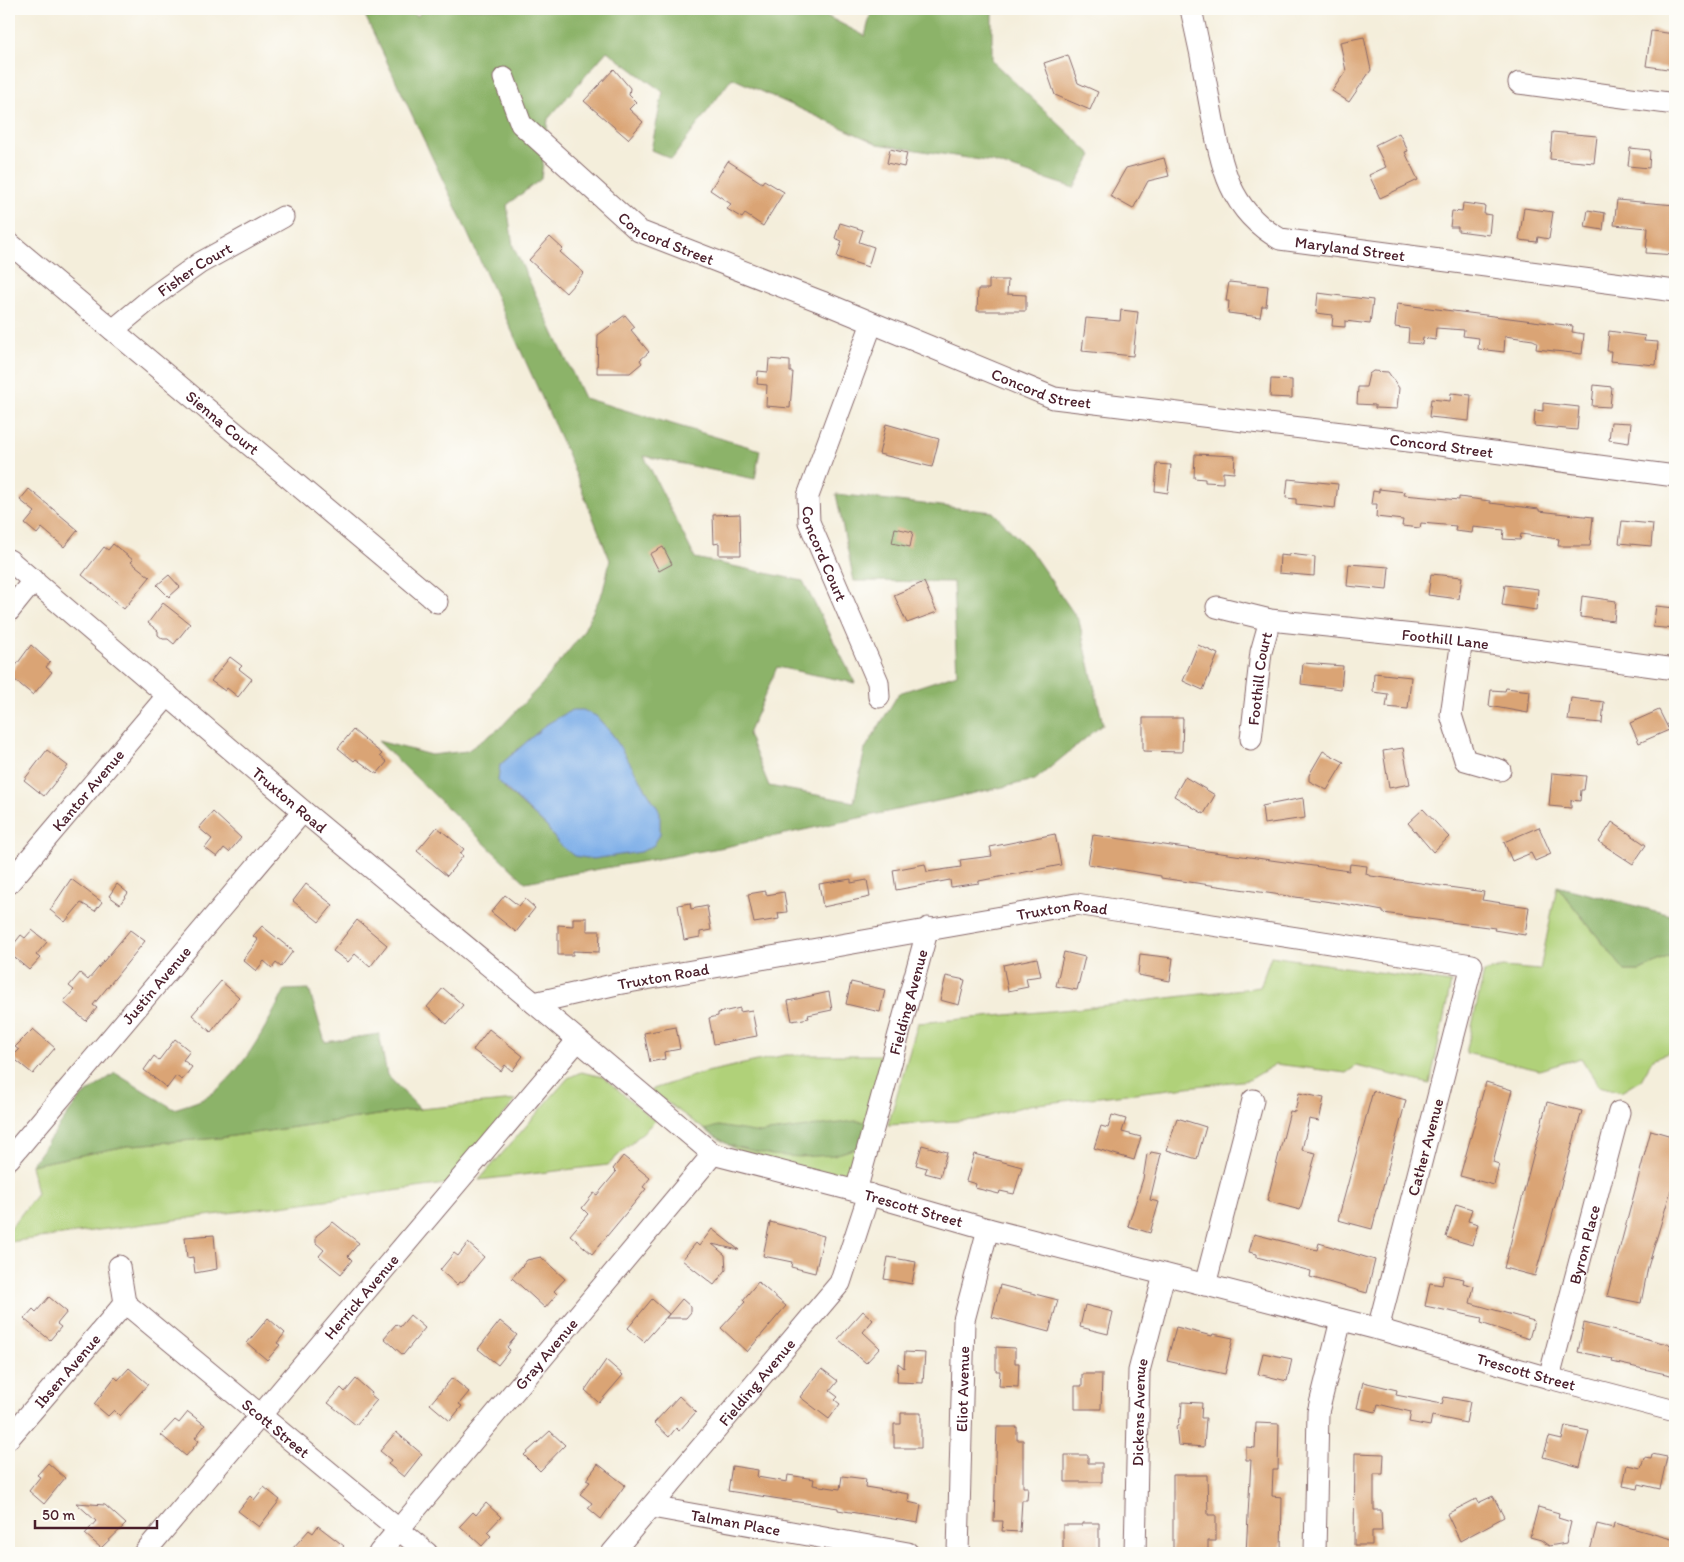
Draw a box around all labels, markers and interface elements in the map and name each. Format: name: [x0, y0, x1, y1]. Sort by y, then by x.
street label: Concord Street: [614, 208, 717, 269]
street label: Maryland Street: [1294, 232, 1406, 265]
street label: Fisher Court: [154, 238, 235, 300]
street label: Concord Street: [988, 364, 1092, 412]
street label: Sienna Court: [182, 387, 263, 459]
street label: Concord Street: [1388, 430, 1494, 462]
street label: Concord Court: [798, 506, 851, 604]
street label: Foothill Lane: [1401, 625, 1490, 654]
street label: Foothill Court: [1244, 630, 1276, 726]
street label: Kantor Avenue: [48, 745, 128, 835]
street label: Truxton Road: [248, 763, 331, 837]
street label: Truxton Road: [1015, 895, 1109, 924]
street label: Justin Avenue: [118, 942, 195, 1028]
street label: Fielding Avenue: [885, 947, 932, 1057]
street label: Truxton Road: [616, 959, 711, 994]
street label: Cather Avenue: [1403, 1096, 1448, 1198]
street label: Trescott Street: [862, 1185, 965, 1231]
street label: Byron Place: [1565, 1203, 1604, 1286]
street label: Herrick Avenue: [320, 1250, 403, 1343]
street label: Gray Avenue: [511, 1314, 582, 1394]
street label: Ibsen Avenue: [30, 1330, 105, 1412]
street label: Fielding Avenue: [715, 1334, 799, 1430]
street label: Eliot Avenue: [952, 1346, 973, 1432]
street label: Trescott Street: [1474, 1349, 1578, 1395]
street label: Dickens Avenue: [1128, 1356, 1152, 1467]
street label: Scott Street: [238, 1395, 313, 1462]
scale bar: [35, 1497, 158, 1529]
street label: Talman Place: [689, 1505, 782, 1540]
text: 50 m: [42, 1506, 75, 1524]

